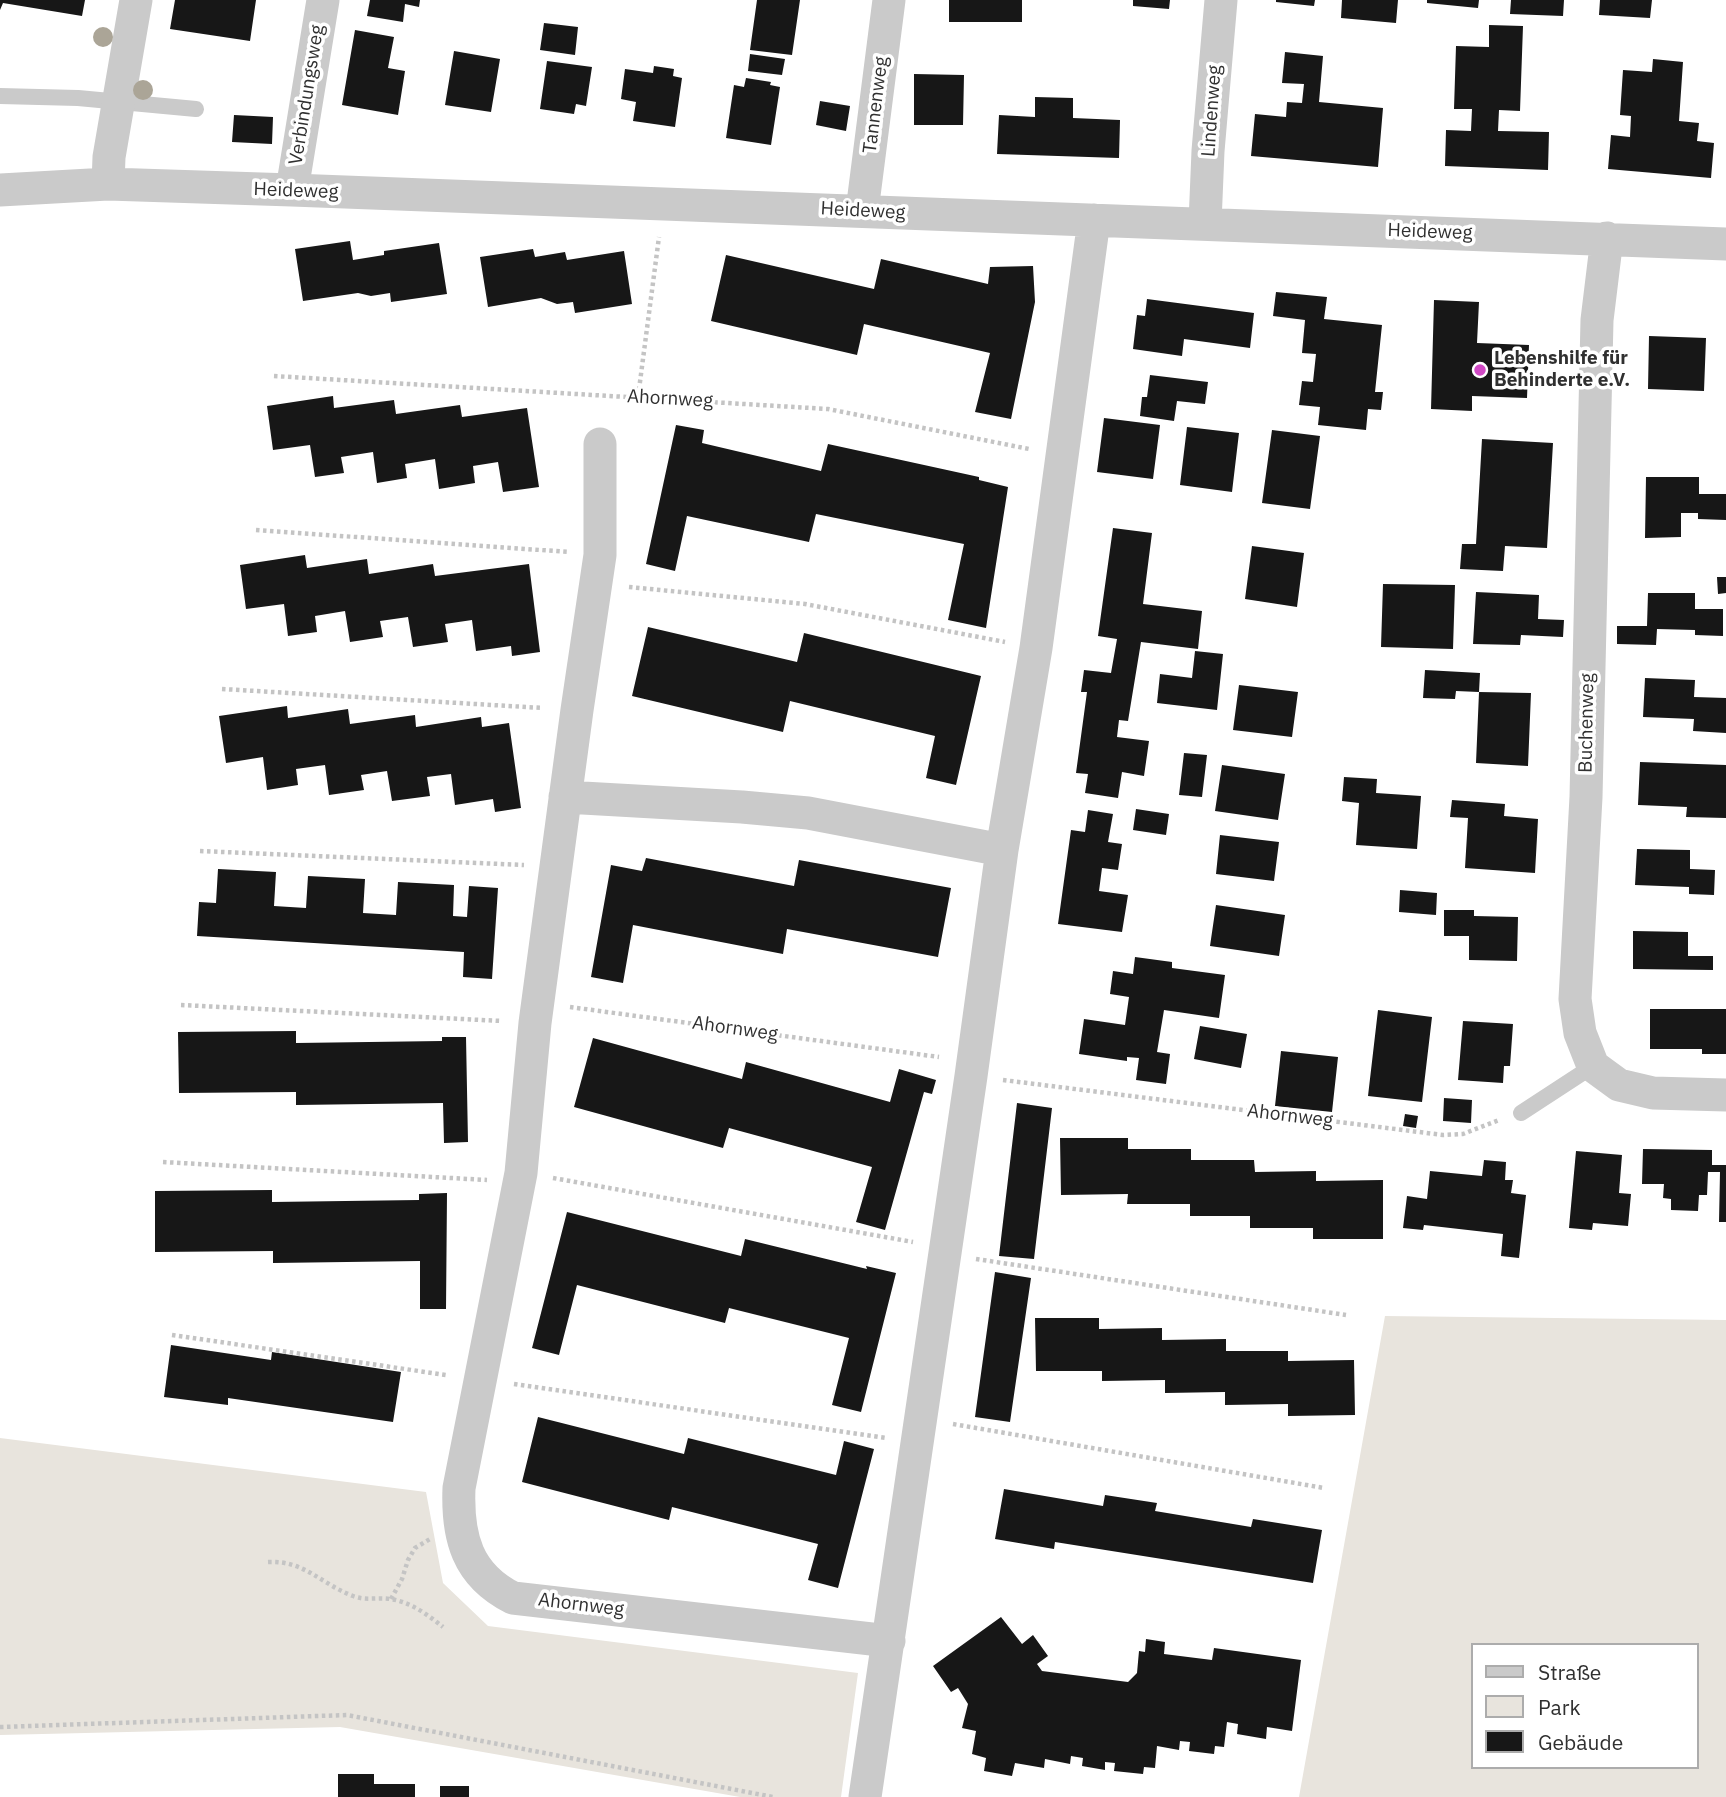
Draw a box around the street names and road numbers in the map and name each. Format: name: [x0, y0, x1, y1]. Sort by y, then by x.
street label: Verbindungsweg: [285, 23, 329, 167]
street label: Tannenweg: [859, 55, 893, 155]
street label: Lindenweg: [1197, 64, 1227, 158]
street label: Heideweg: [253, 178, 339, 204]
street label: Heideweg: [820, 197, 906, 225]
street label: Heideweg: [1387, 219, 1473, 245]
street label: Ahornweg: [626, 385, 714, 413]
street label: Buchenweg: [1575, 673, 1599, 773]
street label: Ahornweg: [691, 1012, 779, 1046]
street label: Ahornweg: [1246, 1099, 1334, 1133]
street label: Ahornweg: [537, 1588, 625, 1622]

